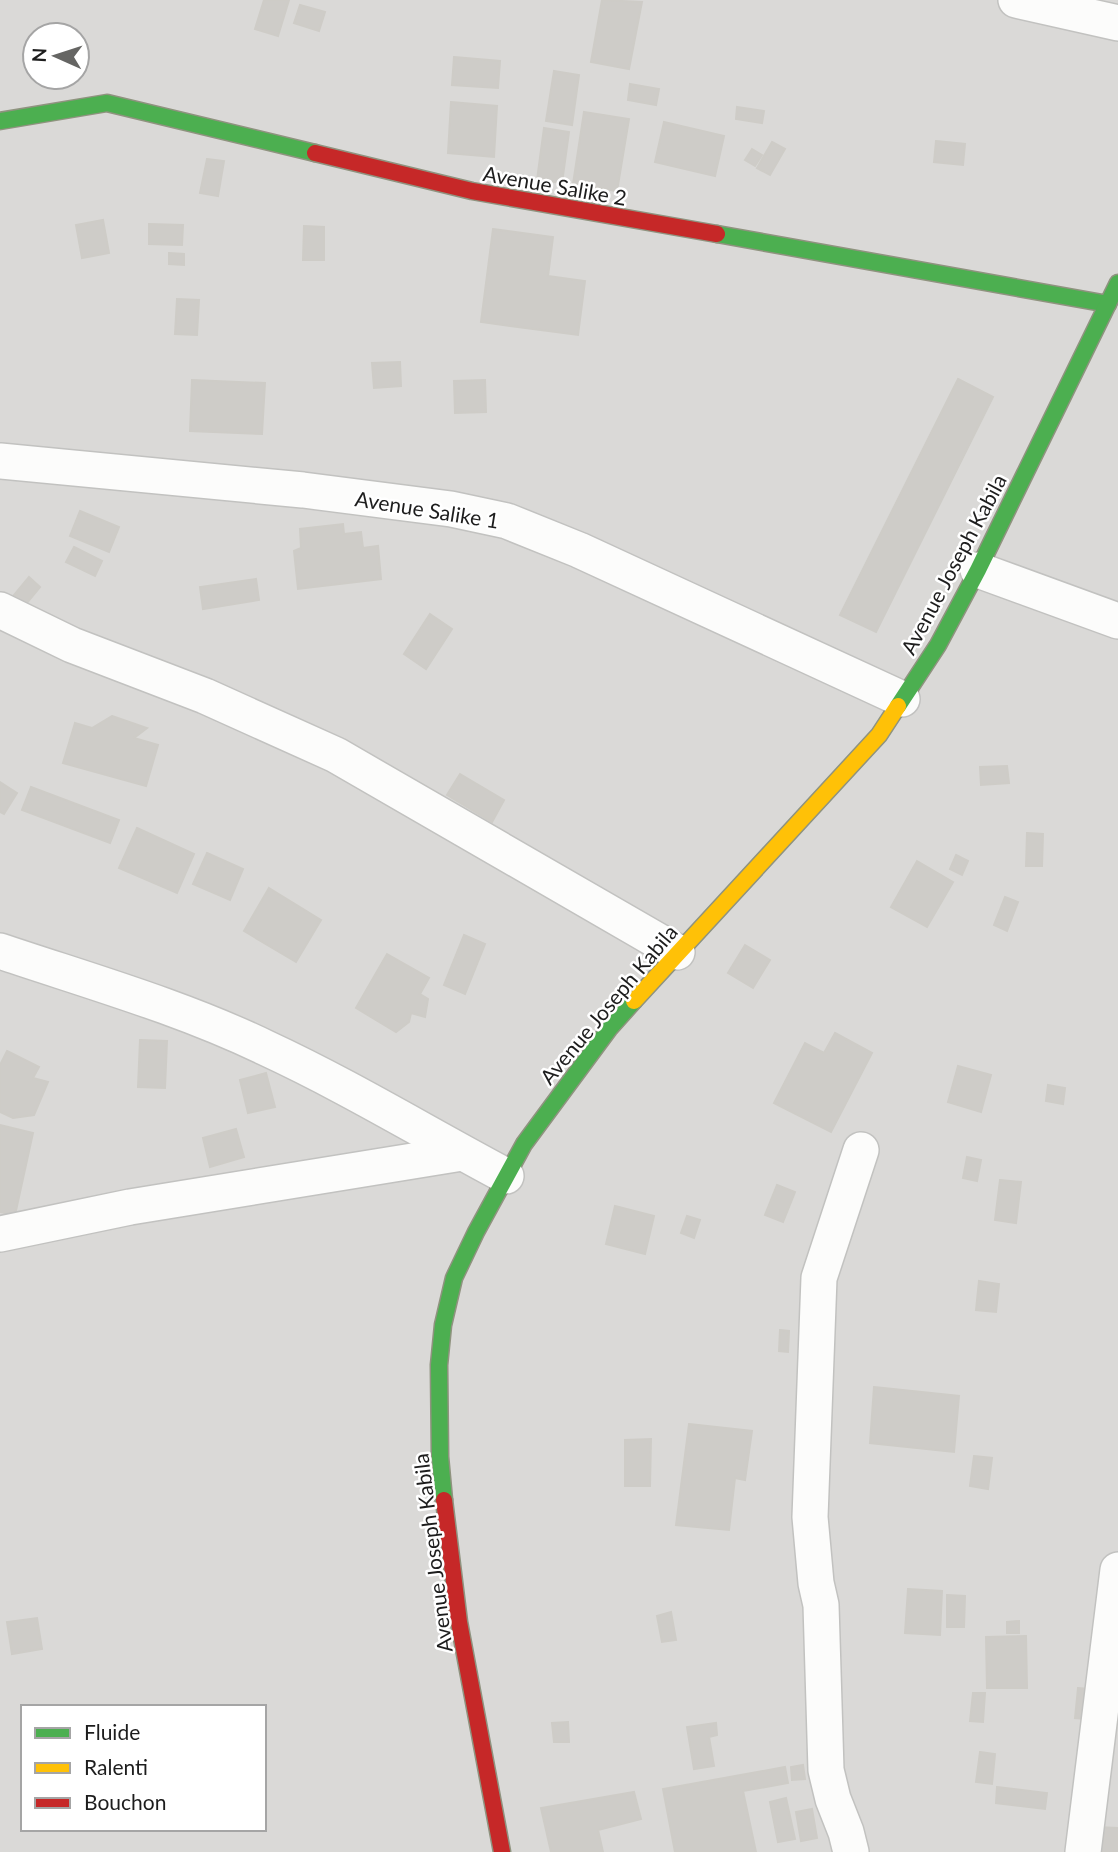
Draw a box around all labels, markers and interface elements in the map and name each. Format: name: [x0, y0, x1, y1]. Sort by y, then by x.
north arrow: [21, 21, 91, 91]
text: N: [27, 47, 50, 63]
street label: Avenue Salike 2: [481, 160, 629, 210]
street label: Avenue Joseph Kabila: [895, 470, 1011, 658]
street label: Avenue Salike 1: [353, 485, 501, 533]
street label: Avenue Joseph Kabila: [534, 919, 682, 1089]
street label: Avenue Joseph Kabila: [407, 1452, 457, 1654]
legend: [21, 1705, 266, 1831]
text: Fluide: [84, 1719, 140, 1744]
text: Ralenti: [84, 1754, 148, 1779]
text: Bouchon: [84, 1789, 166, 1814]

